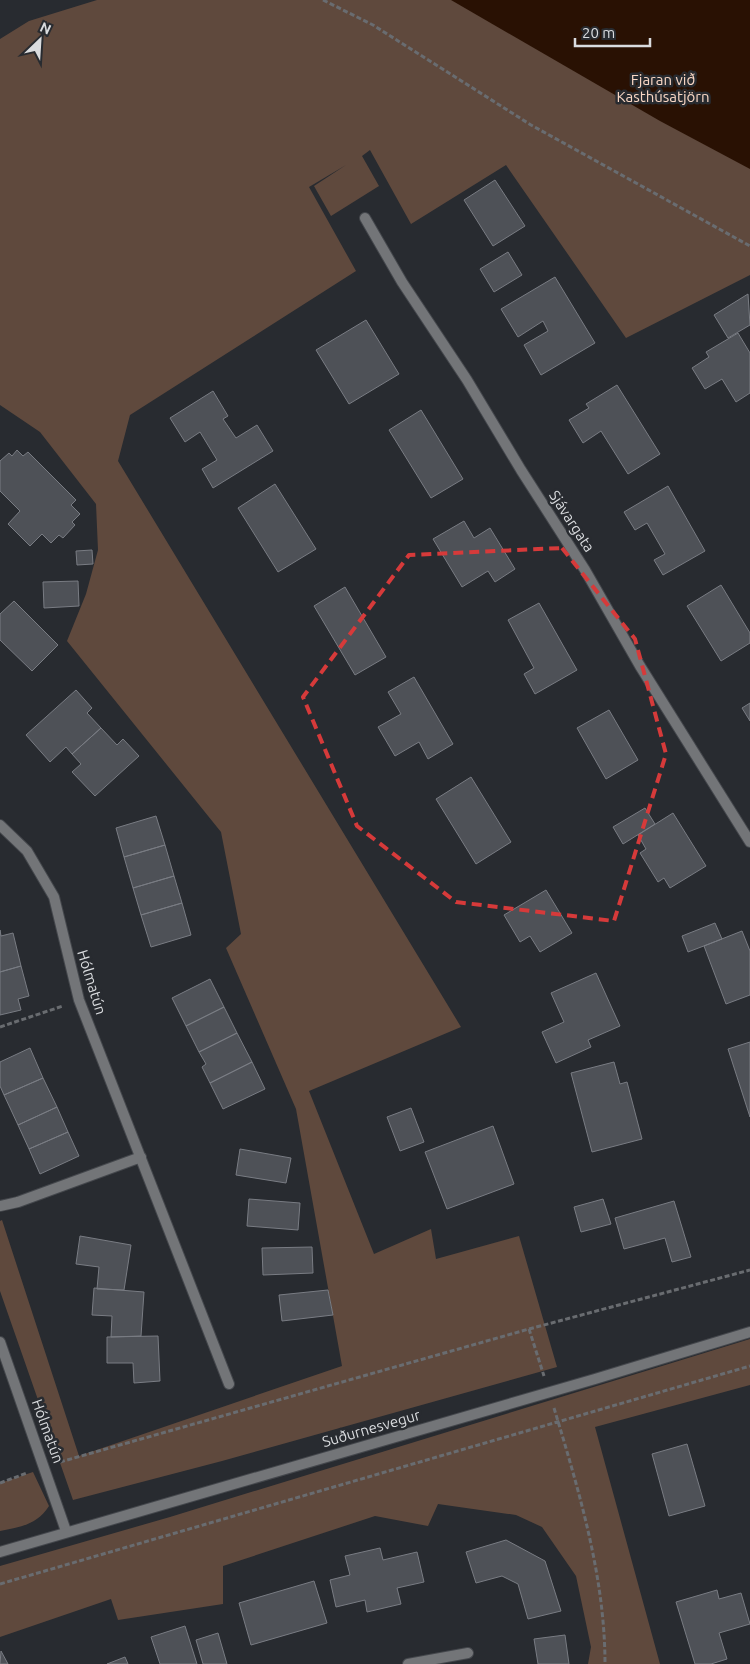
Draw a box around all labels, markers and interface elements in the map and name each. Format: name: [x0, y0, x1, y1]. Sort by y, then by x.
north arrow: [15, 15, 65, 65]
scale bar: [575, 15, 650, 47]
text: N: [37, 19, 54, 38]
text: 20 m: [582, 24, 615, 41]
park label: Fjaran við Kasthúsatjörn: [616, 71, 710, 105]
street label: Sjávargata: [546, 487, 598, 555]
street label: Hólmatún: [74, 948, 110, 1016]
street label: Hólmatún: [29, 1397, 67, 1465]
street label: Suðurnesvegur: [320, 1406, 422, 1450]

